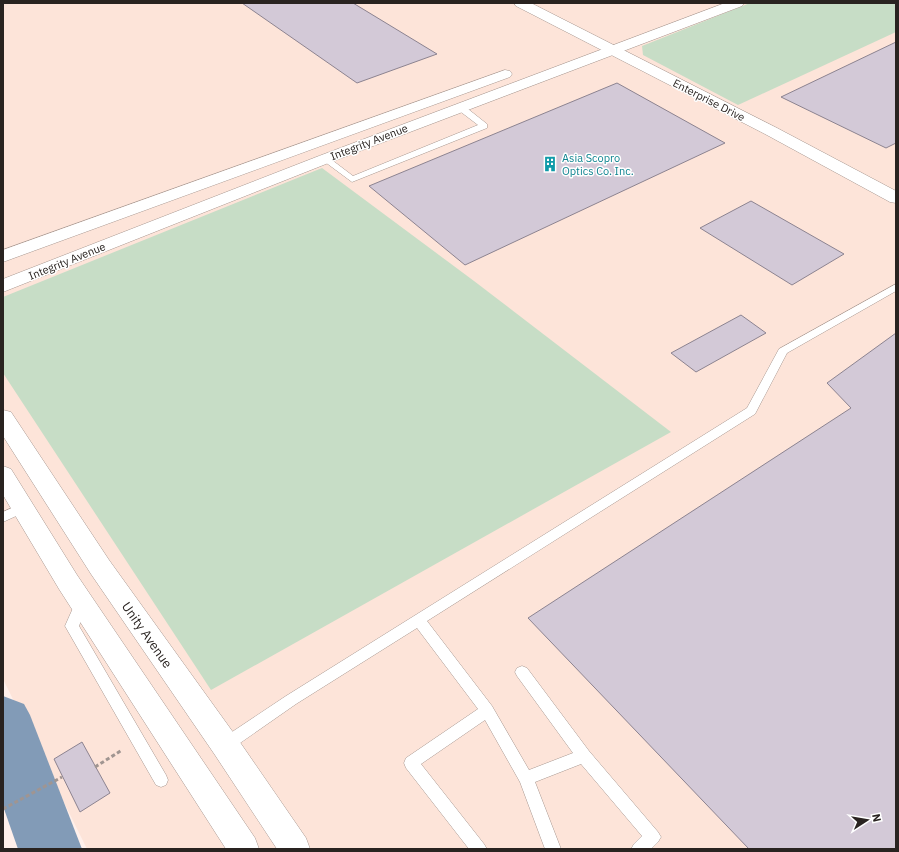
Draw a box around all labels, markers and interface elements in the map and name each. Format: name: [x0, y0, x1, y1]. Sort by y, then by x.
street label: Enterprise Drive: [671, 76, 747, 124]
street label: Integrity Avenue: [328, 121, 410, 163]
place label: Asia Scopro Optics Co. Inc.: [562, 151, 634, 178]
building icon: Asia Scopro Optics Co. Inc.: [541, 155, 559, 173]
street label: Integrity Avenue: [26, 239, 108, 283]
street label: Unity Avenue: [118, 599, 176, 671]
north arrow: [847, 800, 887, 840]
text: N: [869, 813, 884, 823]

